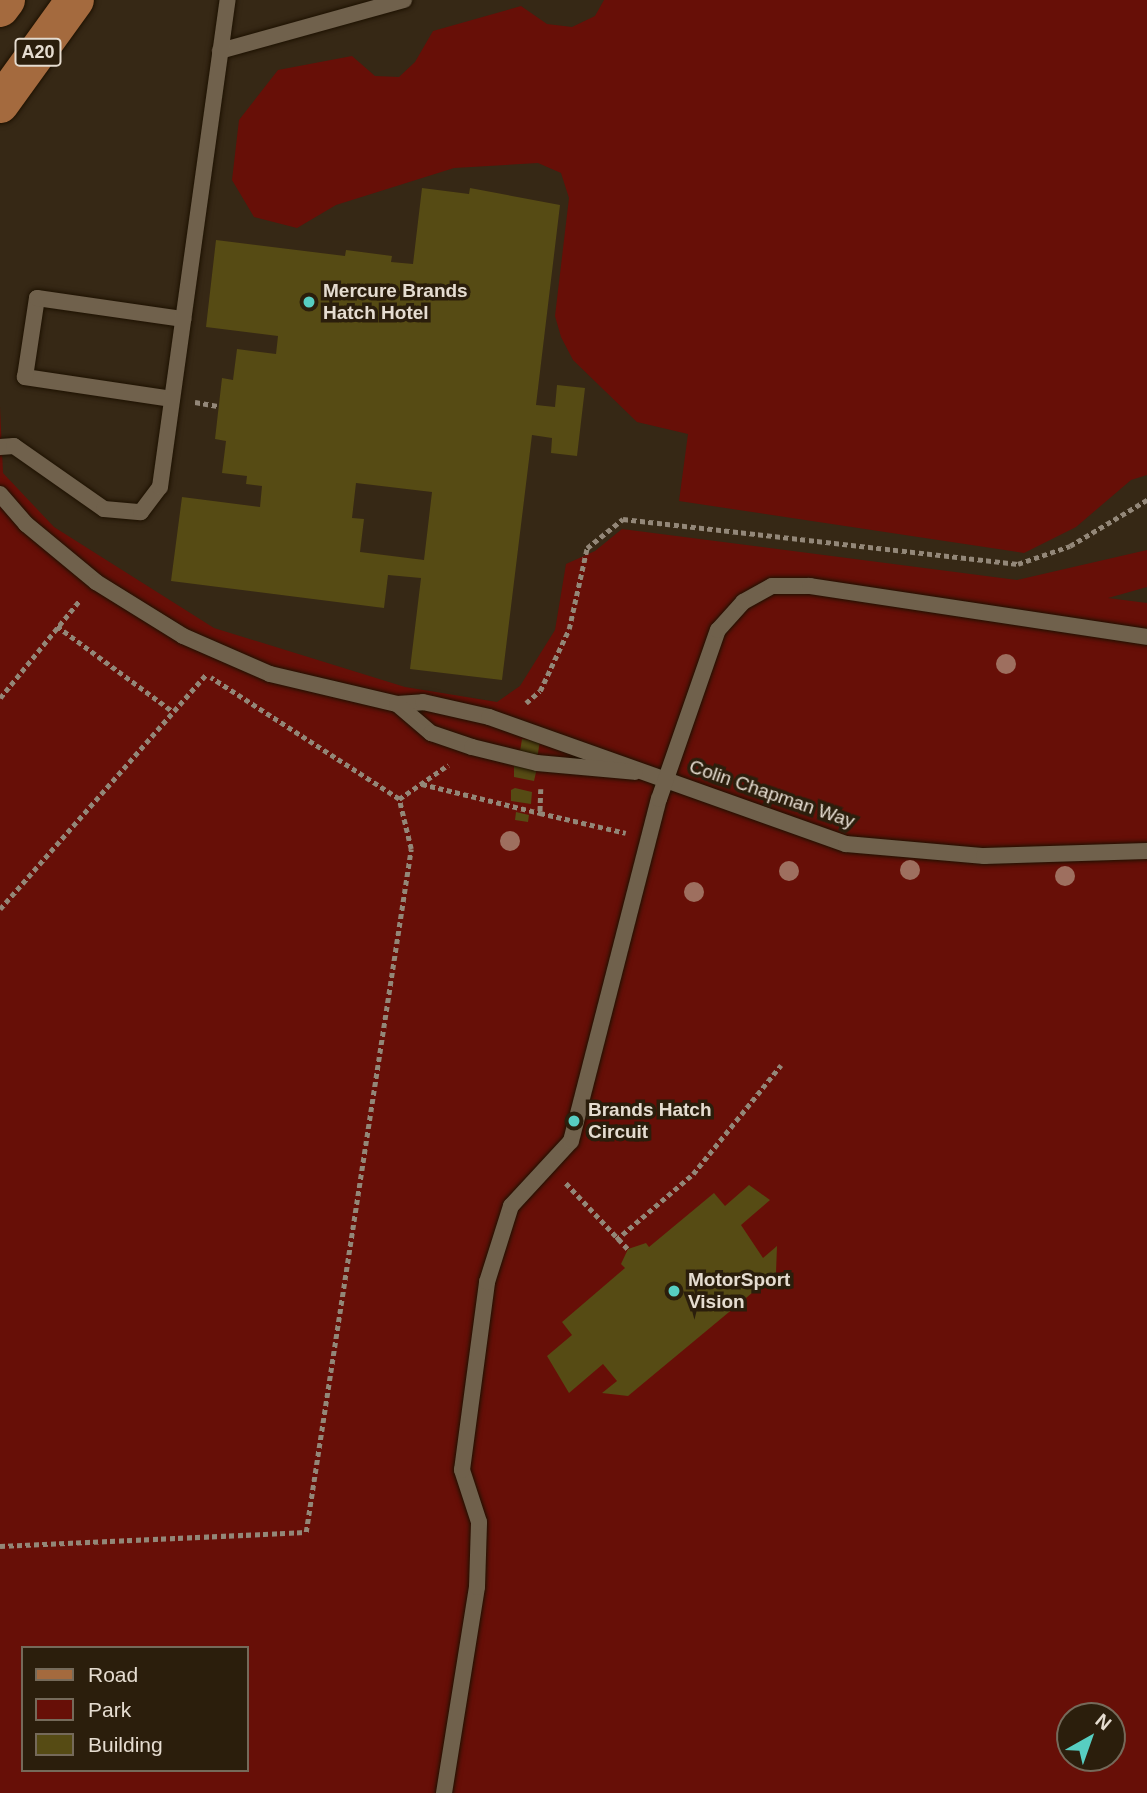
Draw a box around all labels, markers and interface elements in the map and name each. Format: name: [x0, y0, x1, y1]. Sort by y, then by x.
road number: A20: [14, 38, 62, 66]
place label: Mercure Brands Hatch Hotel: [323, 280, 468, 324]
marker: Mercure Brands Hatch Hotel: [301, 294, 317, 310]
street label: Colin Chapman Way: [686, 755, 858, 833]
place label: Brands Hatch Circuit: [588, 1099, 712, 1143]
marker: Brands Hatch Circuit: [566, 1113, 582, 1129]
place label: MotorSport Vision: [688, 1269, 790, 1313]
marker: MotorSport Vision: [666, 1283, 682, 1299]
legend: [21, 1646, 248, 1772]
text: Road: [88, 1663, 138, 1686]
text: Park: [88, 1698, 131, 1721]
north arrow: [1056, 1702, 1126, 1772]
text: N: [1092, 1710, 1116, 1735]
text: Building: [88, 1733, 163, 1756]

